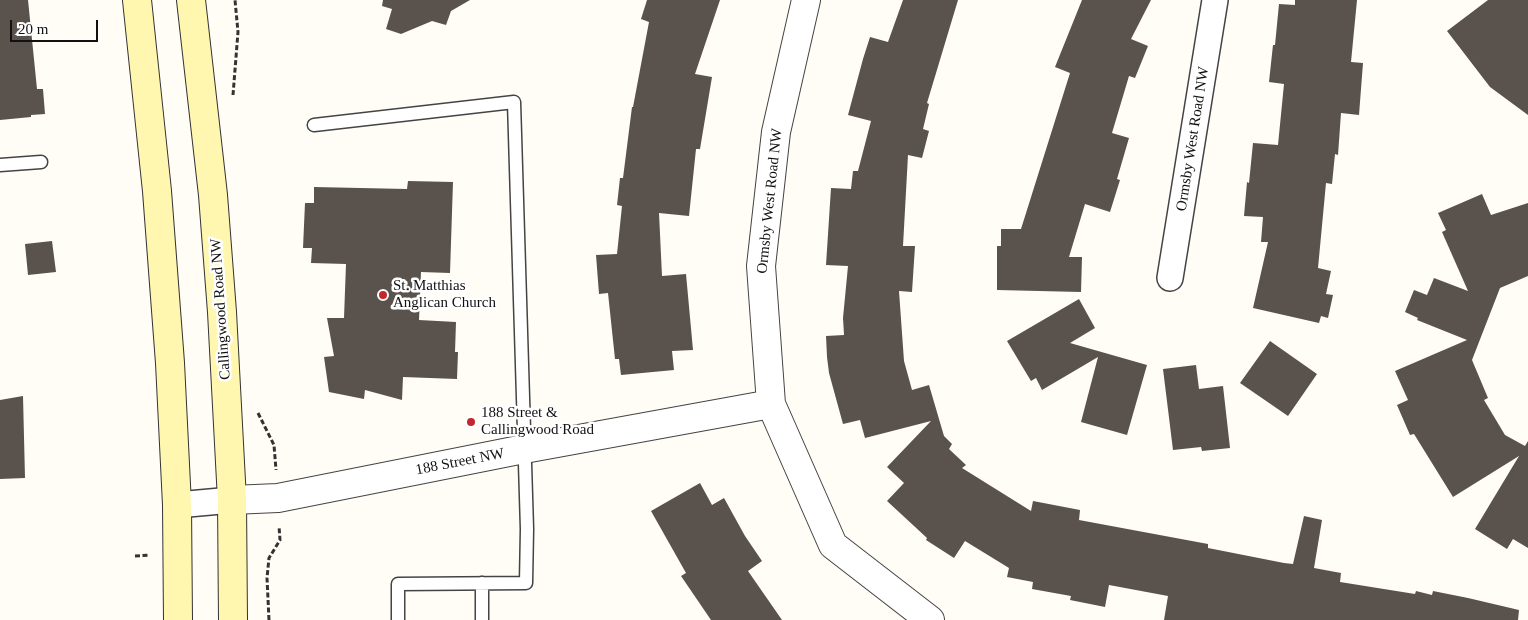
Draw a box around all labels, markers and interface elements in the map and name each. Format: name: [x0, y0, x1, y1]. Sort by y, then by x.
scale bar: [12, 10, 100, 42]
text: 20 m: [18, 21, 48, 37]
street label: Ormsby West Road NW: [1173, 66, 1213, 212]
street label: Ormsby West Road NW: [753, 128, 787, 274]
street label: Callingwood Road NW: [207, 238, 235, 380]
place label: St. Matthias Anglican Church: [393, 277, 496, 312]
marker: St. Matthias Anglican Church: [377, 289, 389, 301]
place label: 188 Street & Callingwood Road: [481, 404, 594, 439]
marker: 188 Street & Callingwood Road: [465, 416, 477, 428]
street label: 188 Street NW: [414, 445, 506, 479]

